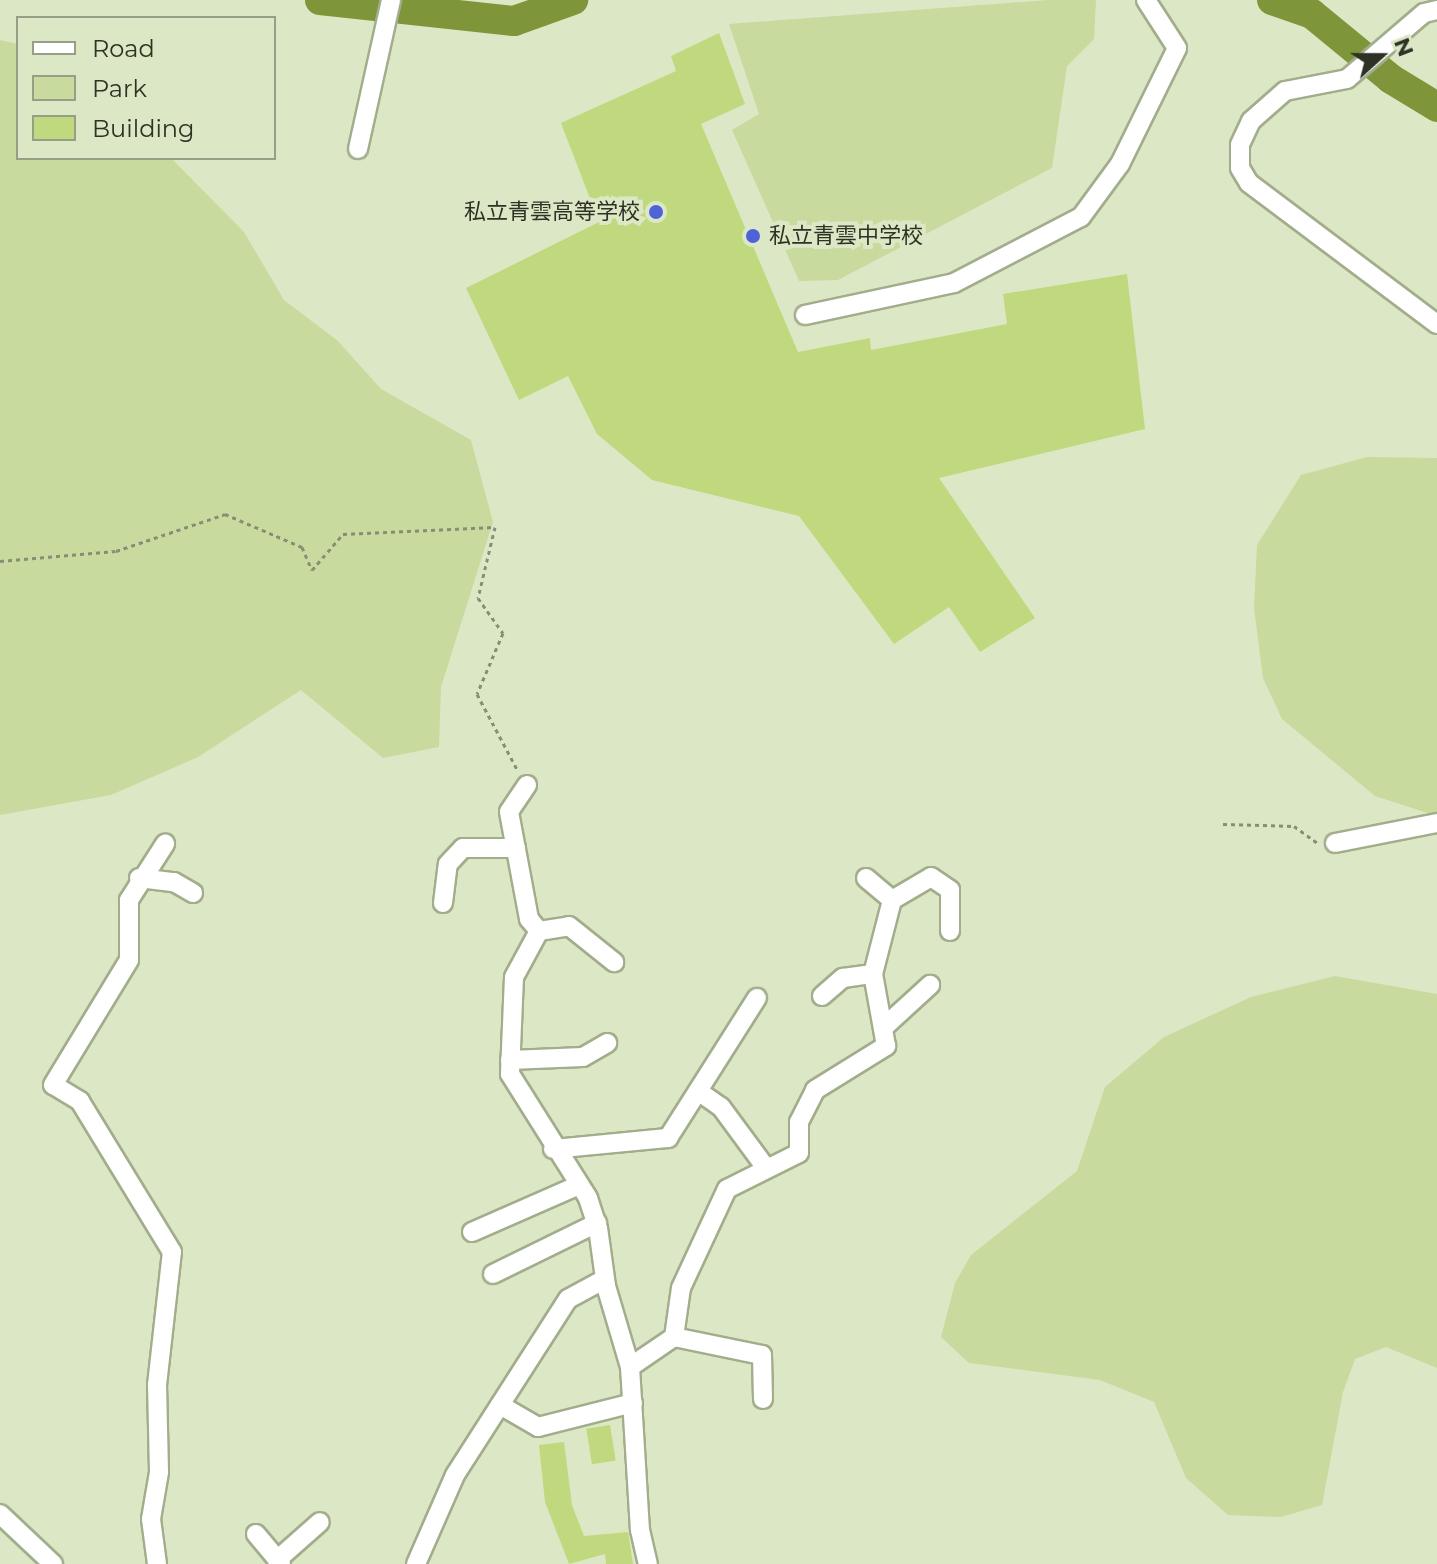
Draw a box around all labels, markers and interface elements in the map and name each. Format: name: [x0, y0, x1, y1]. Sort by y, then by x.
legend: [16, 16, 276, 160]
north arrow: [1341, 16, 1421, 96]
text: Road: [92, 34, 155, 63]
text: N: [1388, 34, 1420, 60]
text: Park: [92, 74, 147, 103]
text: Building: [92, 114, 195, 143]
place label: 私立青雲高等学校: [464, 199, 640, 225]
marker: 私立青雲高等学校: [647, 203, 665, 221]
place label: 私立青雲中学校: [769, 223, 923, 249]
marker: 私立青雲中学校: [744, 227, 762, 245]

